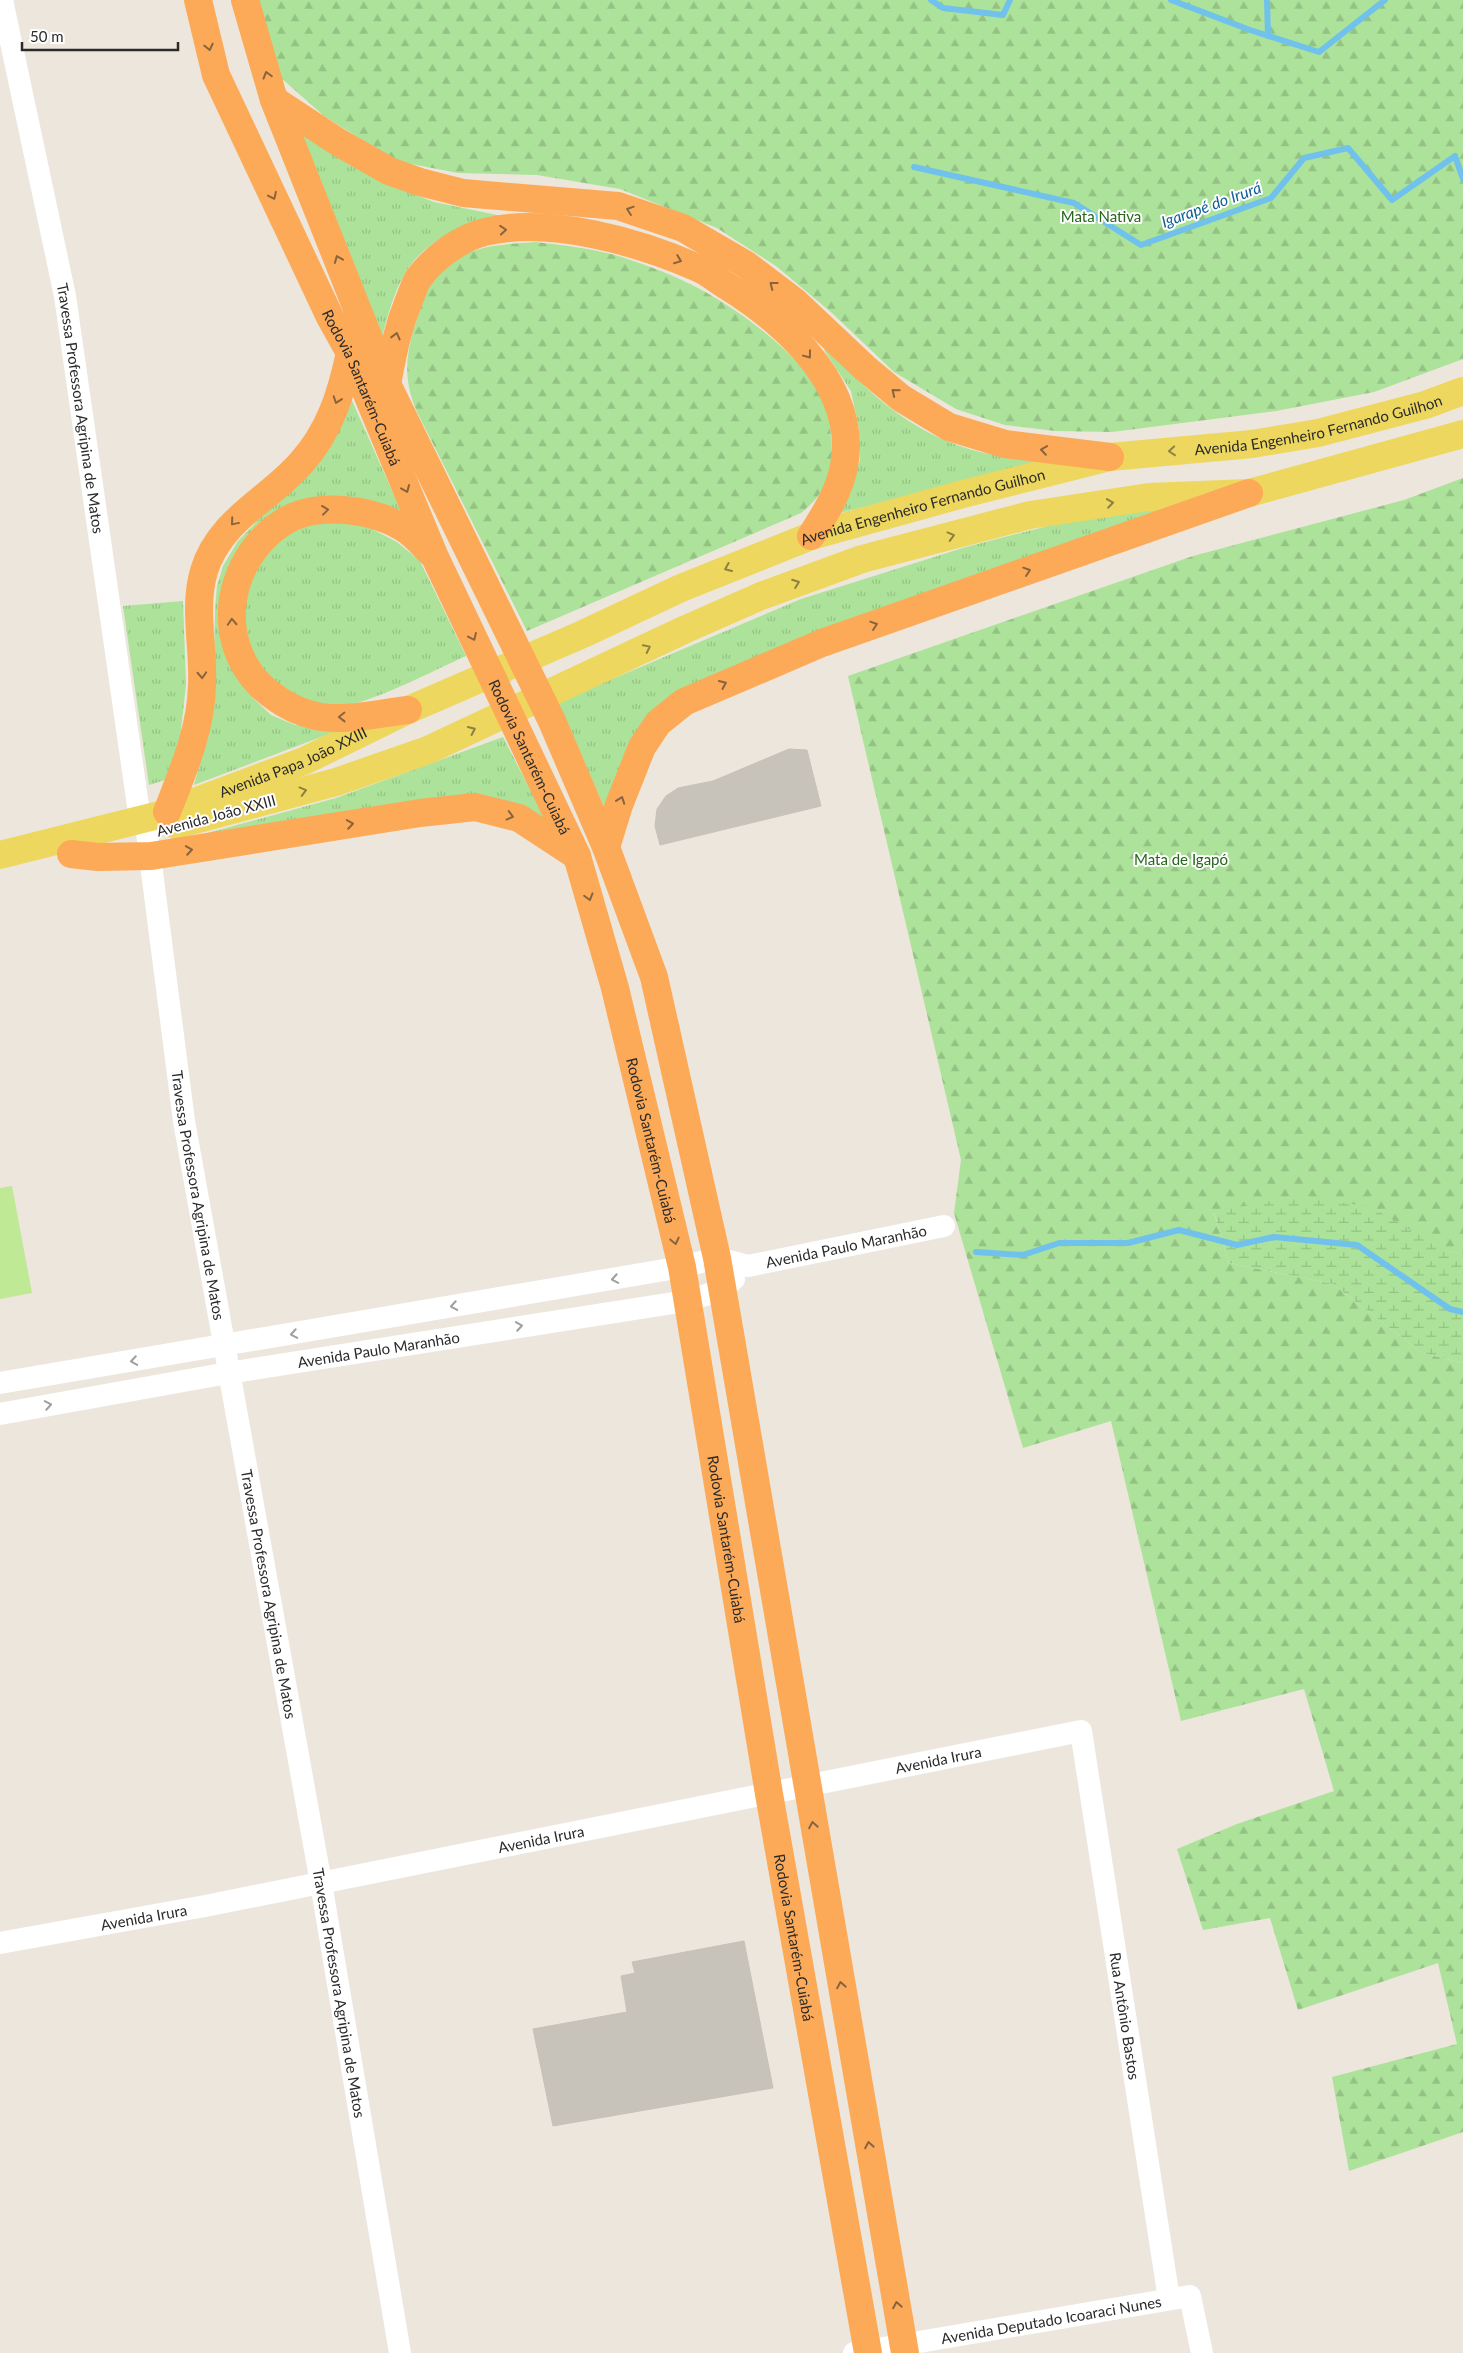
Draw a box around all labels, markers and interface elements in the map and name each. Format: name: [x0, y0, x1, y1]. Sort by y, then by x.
scale bar: [22, 20, 179, 52]
text: 50 m: [30, 27, 64, 45]
one-way arrow: [203, 43, 214, 52]
one-way arrow: [263, 71, 273, 79]
water label: Igarapé do Irurá: [1159, 177, 1264, 231]
one-way arrow: [267, 191, 277, 200]
one-way arrow: [626, 206, 635, 216]
park label: Mata Nativa: [1061, 207, 1141, 225]
one-way arrow: [499, 225, 507, 236]
one-way arrow: [673, 254, 682, 265]
one-way arrow: [333, 255, 344, 264]
street label: Travessa Professora Agripina de Matos: [53, 281, 108, 535]
one-way arrow: [770, 283, 779, 291]
street label: Rodovia Santarém-Cuiabá: [319, 306, 405, 468]
one-way arrow: [390, 331, 401, 340]
one-way arrow: [802, 349, 811, 359]
one-way arrow: [891, 389, 900, 398]
street label: Avenida Engenheiro Fernando Guilhon: [1194, 391, 1444, 458]
one-way arrow: [333, 396, 343, 404]
one-way arrow: [1040, 445, 1049, 455]
one-way arrow: [1167, 446, 1175, 457]
street label: Avenida Engenheiro Fernando Guilhon: [797, 465, 1047, 548]
one-way arrow: [400, 484, 411, 493]
one-way arrow: [1107, 498, 1115, 509]
one-way arrow: [322, 505, 330, 516]
one-way arrow: [232, 516, 240, 525]
one-way arrow: [947, 531, 956, 542]
one-way arrow: [724, 562, 733, 573]
one-way arrow: [1023, 567, 1031, 577]
one-way arrow: [791, 579, 800, 589]
one-way arrow: [226, 618, 237, 626]
one-way arrow: [870, 621, 878, 631]
one-way arrow: [466, 632, 477, 641]
one-way arrow: [642, 643, 651, 654]
one-way arrow: [196, 671, 207, 679]
street label: Rodovia Santarém-Cuiabá: [485, 676, 574, 837]
one-way arrow: [718, 680, 727, 690]
one-way arrow: [338, 712, 346, 722]
street label: Avenida Papa João XXIII: [216, 723, 370, 801]
one-way arrow: [467, 725, 476, 736]
one-way arrow: [298, 787, 306, 797]
street label: Avenida João XXIII: [154, 790, 278, 840]
one-way arrow: [615, 797, 625, 805]
one-way arrow: [505, 810, 513, 820]
one-way arrow: [345, 819, 354, 829]
one-way arrow: [185, 845, 194, 855]
park label: Mata de Igapó: [1134, 850, 1228, 868]
one-way arrow: [583, 892, 593, 901]
street label: Rodovia Santarém-Cuiabá: [623, 1056, 680, 1225]
street label: Travessa Professora Agripina de Matos: [169, 1069, 229, 1322]
street label: Avenida Paulo Maranhão: [764, 1221, 928, 1271]
one-way arrow: [669, 1237, 680, 1246]
one-way arrow: [610, 1273, 619, 1283]
one-way arrow: [450, 1301, 459, 1311]
one-way arrow: [514, 1321, 523, 1331]
one-way arrow: [290, 1328, 299, 1338]
street label: Avenida Paulo Maranhão: [296, 1328, 461, 1371]
one-way arrow: [130, 1355, 138, 1365]
one-way arrow: [44, 1401, 52, 1411]
street label: Rodovia Santarém-Cuiabá: [704, 1454, 750, 1624]
street label: Travessa Professora Agripina de Matos: [238, 1468, 300, 1720]
street label: Avenida Irura: [894, 1742, 983, 1777]
one-way arrow: [808, 1820, 818, 1829]
street label: Avenida Irura: [496, 1821, 586, 1856]
street label: Rodovia Santarém-Cuiabá: [771, 1852, 818, 2023]
street label: Travessa Professora Agripina de Matos: [309, 1867, 369, 2119]
street label: Avenida Irura: [99, 1900, 188, 1934]
street label: Rua Antônio Bastos: [1106, 1951, 1144, 2081]
one-way arrow: [836, 1980, 847, 1989]
one-way arrow: [865, 2141, 875, 2149]
street label: Avenida Deputado Icoaraci Nunes: [940, 2292, 1163, 2347]
one-way arrow: [893, 2301, 903, 2309]

